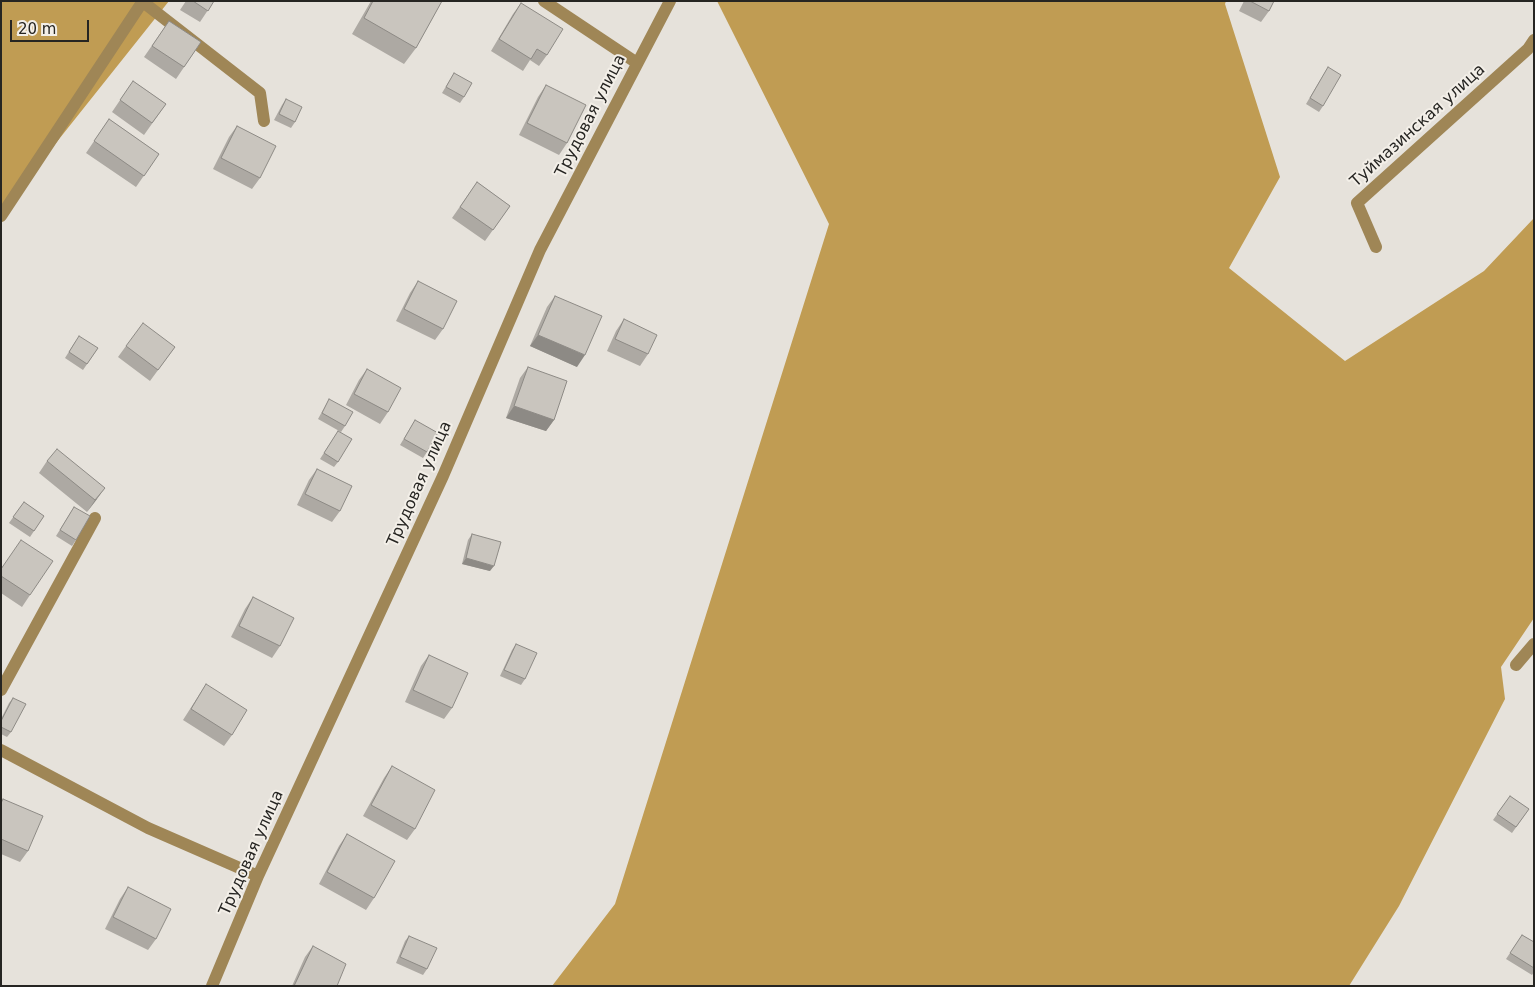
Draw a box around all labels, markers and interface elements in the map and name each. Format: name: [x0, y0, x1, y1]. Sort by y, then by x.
scale bar: [12, 10, 91, 42]
text: 20 m: [18, 20, 56, 38]
street label: Трудовая улица: [552, 52, 630, 180]
street label: Туймазинская улица: [1347, 60, 1489, 192]
street label: Трудовая улица: [384, 418, 456, 550]
street label: Трудовая улица: [216, 787, 288, 919]

